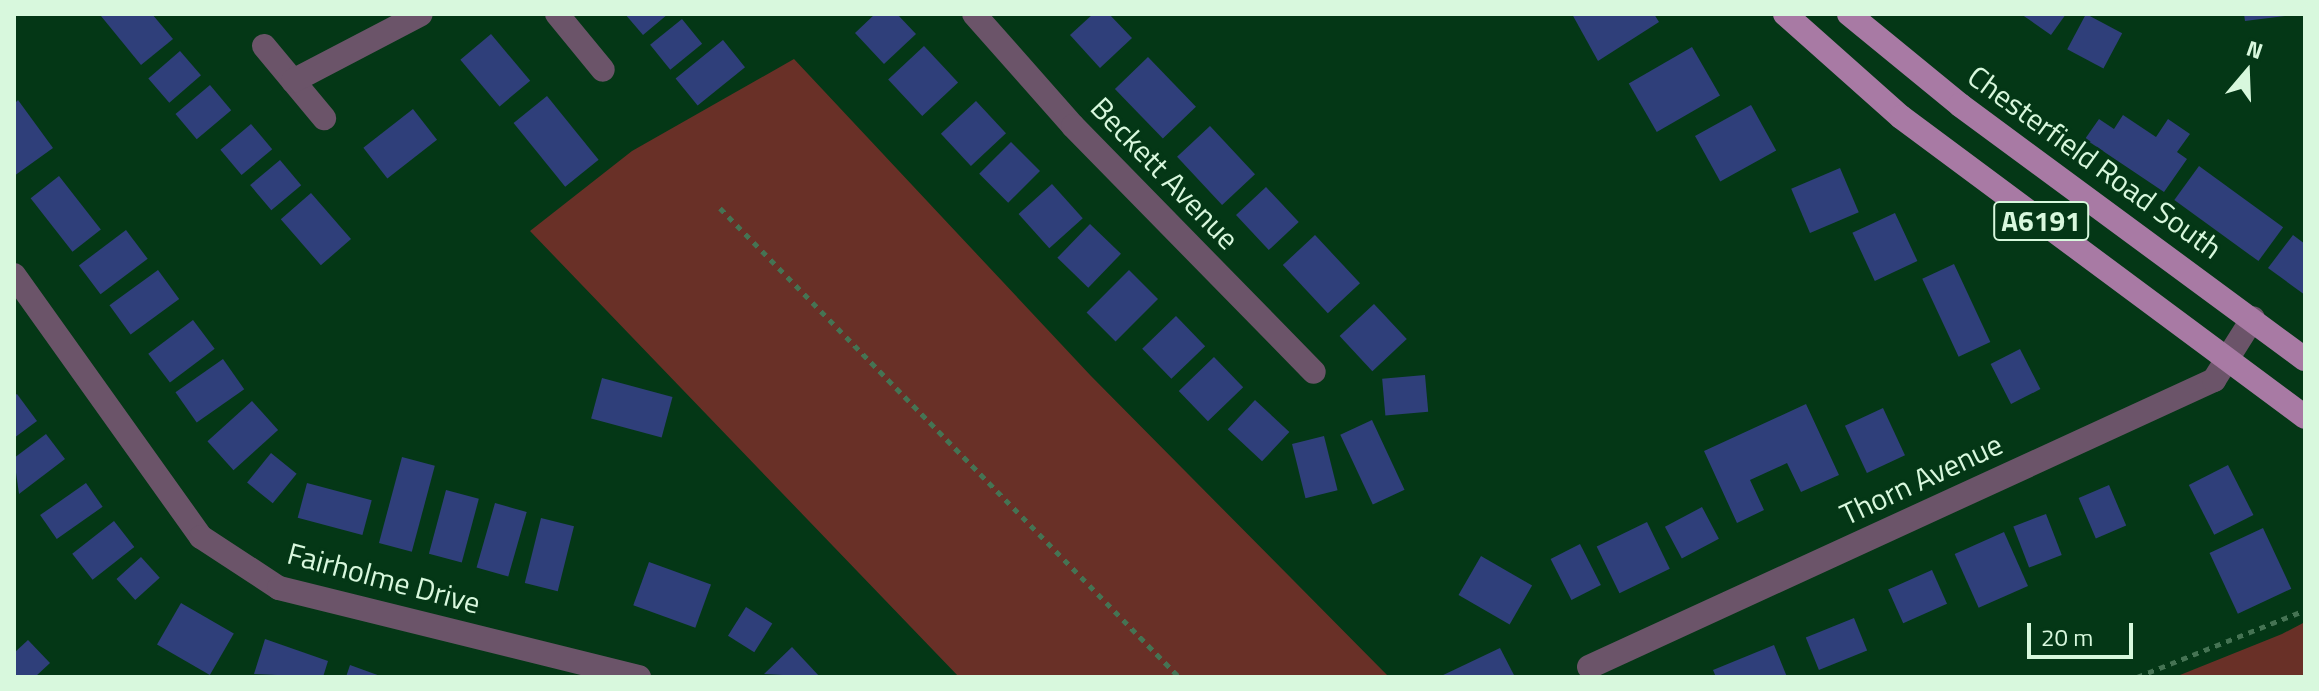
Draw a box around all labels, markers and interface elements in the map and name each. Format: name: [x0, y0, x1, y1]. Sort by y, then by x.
text: N: [2242, 31, 2268, 68]
north arrow: [2207, 32, 2287, 112]
street label: Chesterfield Road South: [1961, 58, 2229, 266]
street label: Beckett Avenue: [1084, 90, 1246, 256]
road number: A6191: [1993, 197, 2089, 245]
street label: Thorn Avenue: [1834, 426, 2008, 532]
street label: Fairholme Drive: [284, 535, 484, 621]
scale bar: [2031, 607, 2137, 657]
text: 20 m: [2041, 619, 2093, 655]

